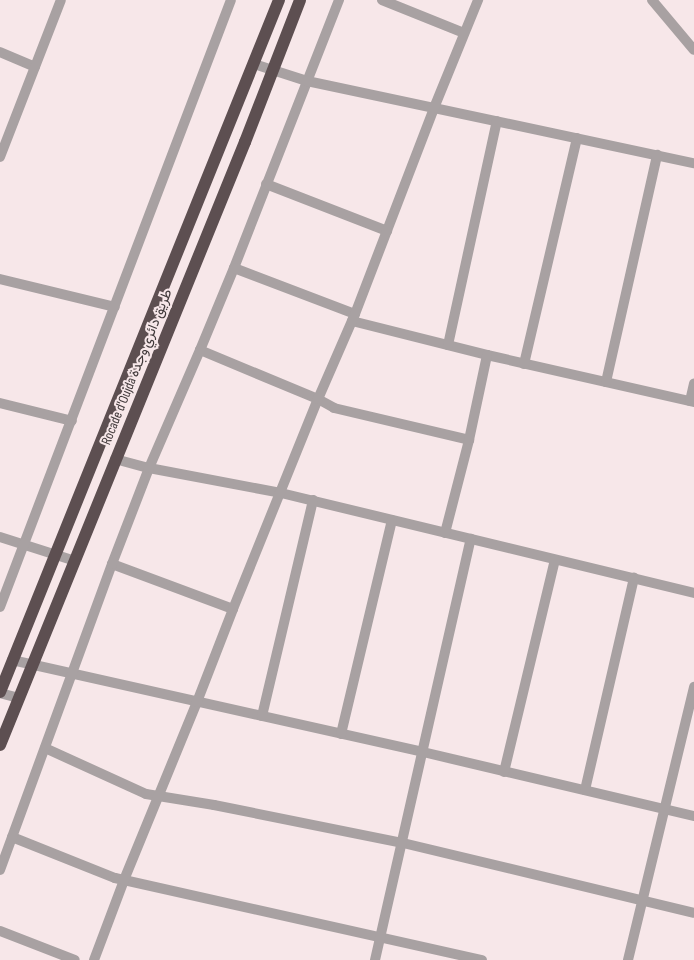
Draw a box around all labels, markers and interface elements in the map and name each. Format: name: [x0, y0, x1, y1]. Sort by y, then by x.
street label: Rocade d'Oujda طريق دائري وجدة: [98, 287, 176, 447]

